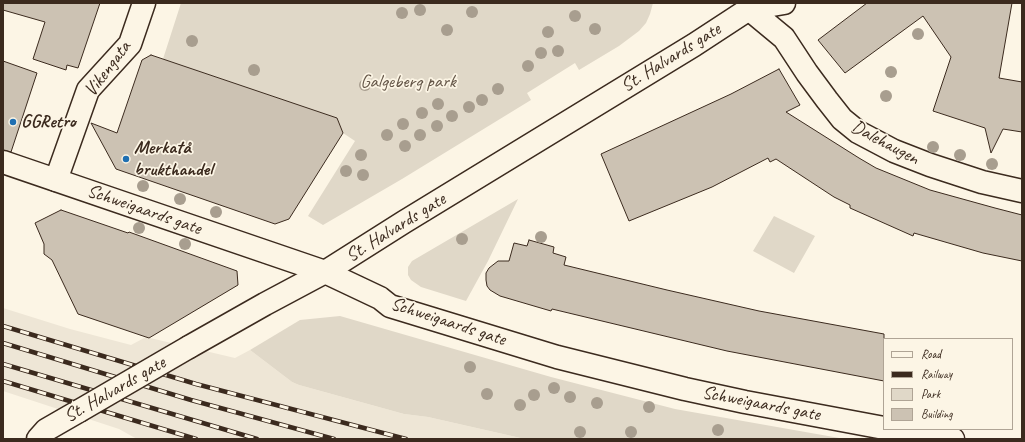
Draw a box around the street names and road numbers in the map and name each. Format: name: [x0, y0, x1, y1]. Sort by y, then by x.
street label: St. Halvards gate: [617, 18, 725, 98]
street label: Vikengata: [80, 37, 136, 101]
street label: Dalehaugen: [847, 116, 923, 170]
street label: Schweigaards gate: [84, 180, 204, 240]
street label: St. Halvards gate: [342, 188, 450, 268]
street label: Schweigaards gate: [388, 293, 508, 351]
street label: St. Halvards gate: [60, 352, 170, 428]
street label: Schweigaards gate: [700, 381, 822, 427]

